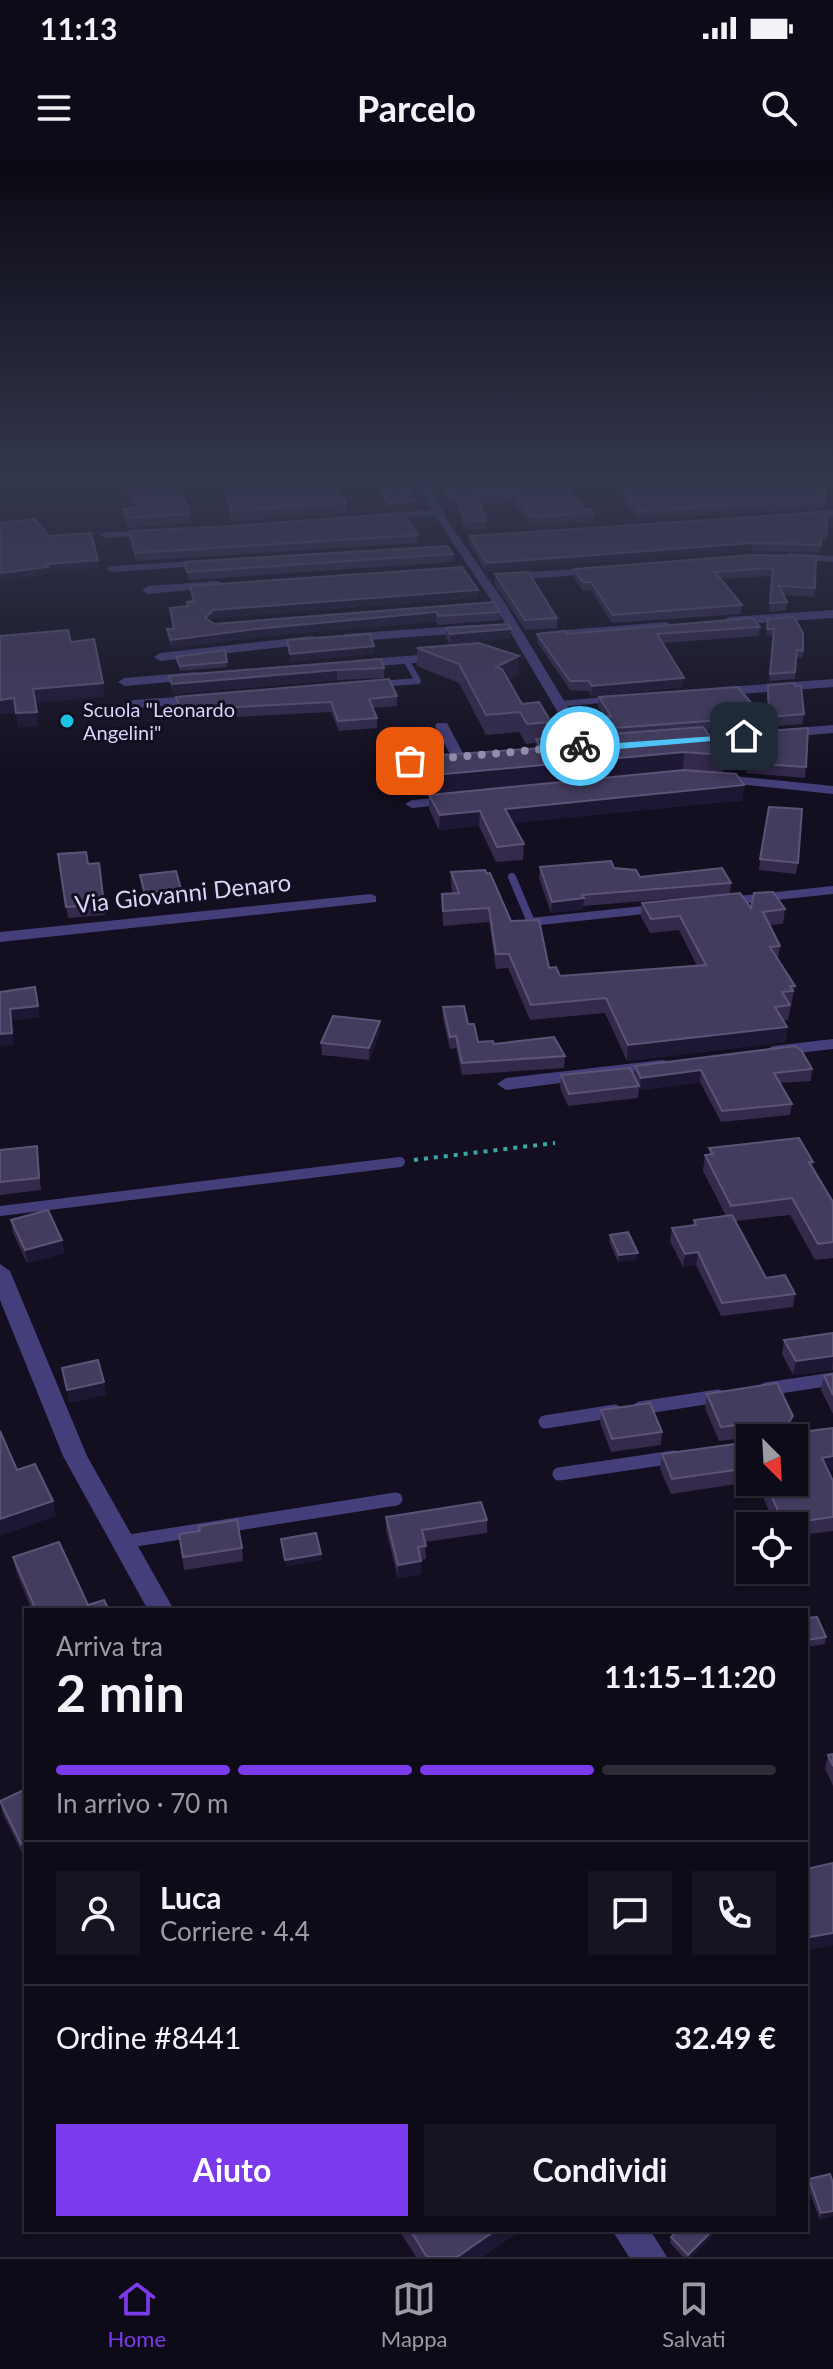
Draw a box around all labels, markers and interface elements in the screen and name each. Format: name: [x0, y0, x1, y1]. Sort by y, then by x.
text: 11:13: [40, 10, 117, 46]
icon: menu: [32, 86, 76, 130]
text: Parcelo: [357, 86, 476, 130]
icon: search: [757, 86, 801, 130]
place label: Scuola "Leonardo Angelini": [83, 697, 235, 744]
pin: [710, 702, 778, 770]
courier: [540, 706, 620, 786]
marker: Scuola "Leonardo Angelini": [58, 712, 76, 730]
icon: home: [722, 714, 766, 758]
icon: bike: [558, 724, 602, 768]
pin: [376, 727, 444, 795]
icon: bag: [388, 739, 432, 783]
street label: Via Giovanni Denaro: [73, 867, 292, 918]
north arrow: [736, 1424, 808, 1496]
map controls: [736, 1424, 808, 1584]
button: locate: [736, 1512, 808, 1584]
text: Arriva tra: [56, 1630, 163, 1662]
text: 11:15–11:20: [604, 1658, 776, 1694]
text: 2 min: [56, 1661, 185, 1723]
text: In arrivo · 70 m: [56, 1787, 228, 1819]
button: person: [56, 1871, 140, 1955]
button: chat: [588, 1871, 672, 1955]
button: phone: [692, 1871, 776, 1955]
text: Luca: [160, 1879, 222, 1915]
text: Corriere · 4.4: [160, 1915, 310, 1947]
text: Ordine #8441: [56, 2019, 241, 2055]
text: 32.49 €: [675, 2019, 776, 2055]
button: Aiuto: [56, 2124, 408, 2216]
button: Condividi: [424, 2124, 776, 2216]
tab: Home: [107, 2277, 166, 2352]
tab: Mappa: [381, 2277, 447, 2352]
tab: Salvati: [662, 2277, 726, 2352]

